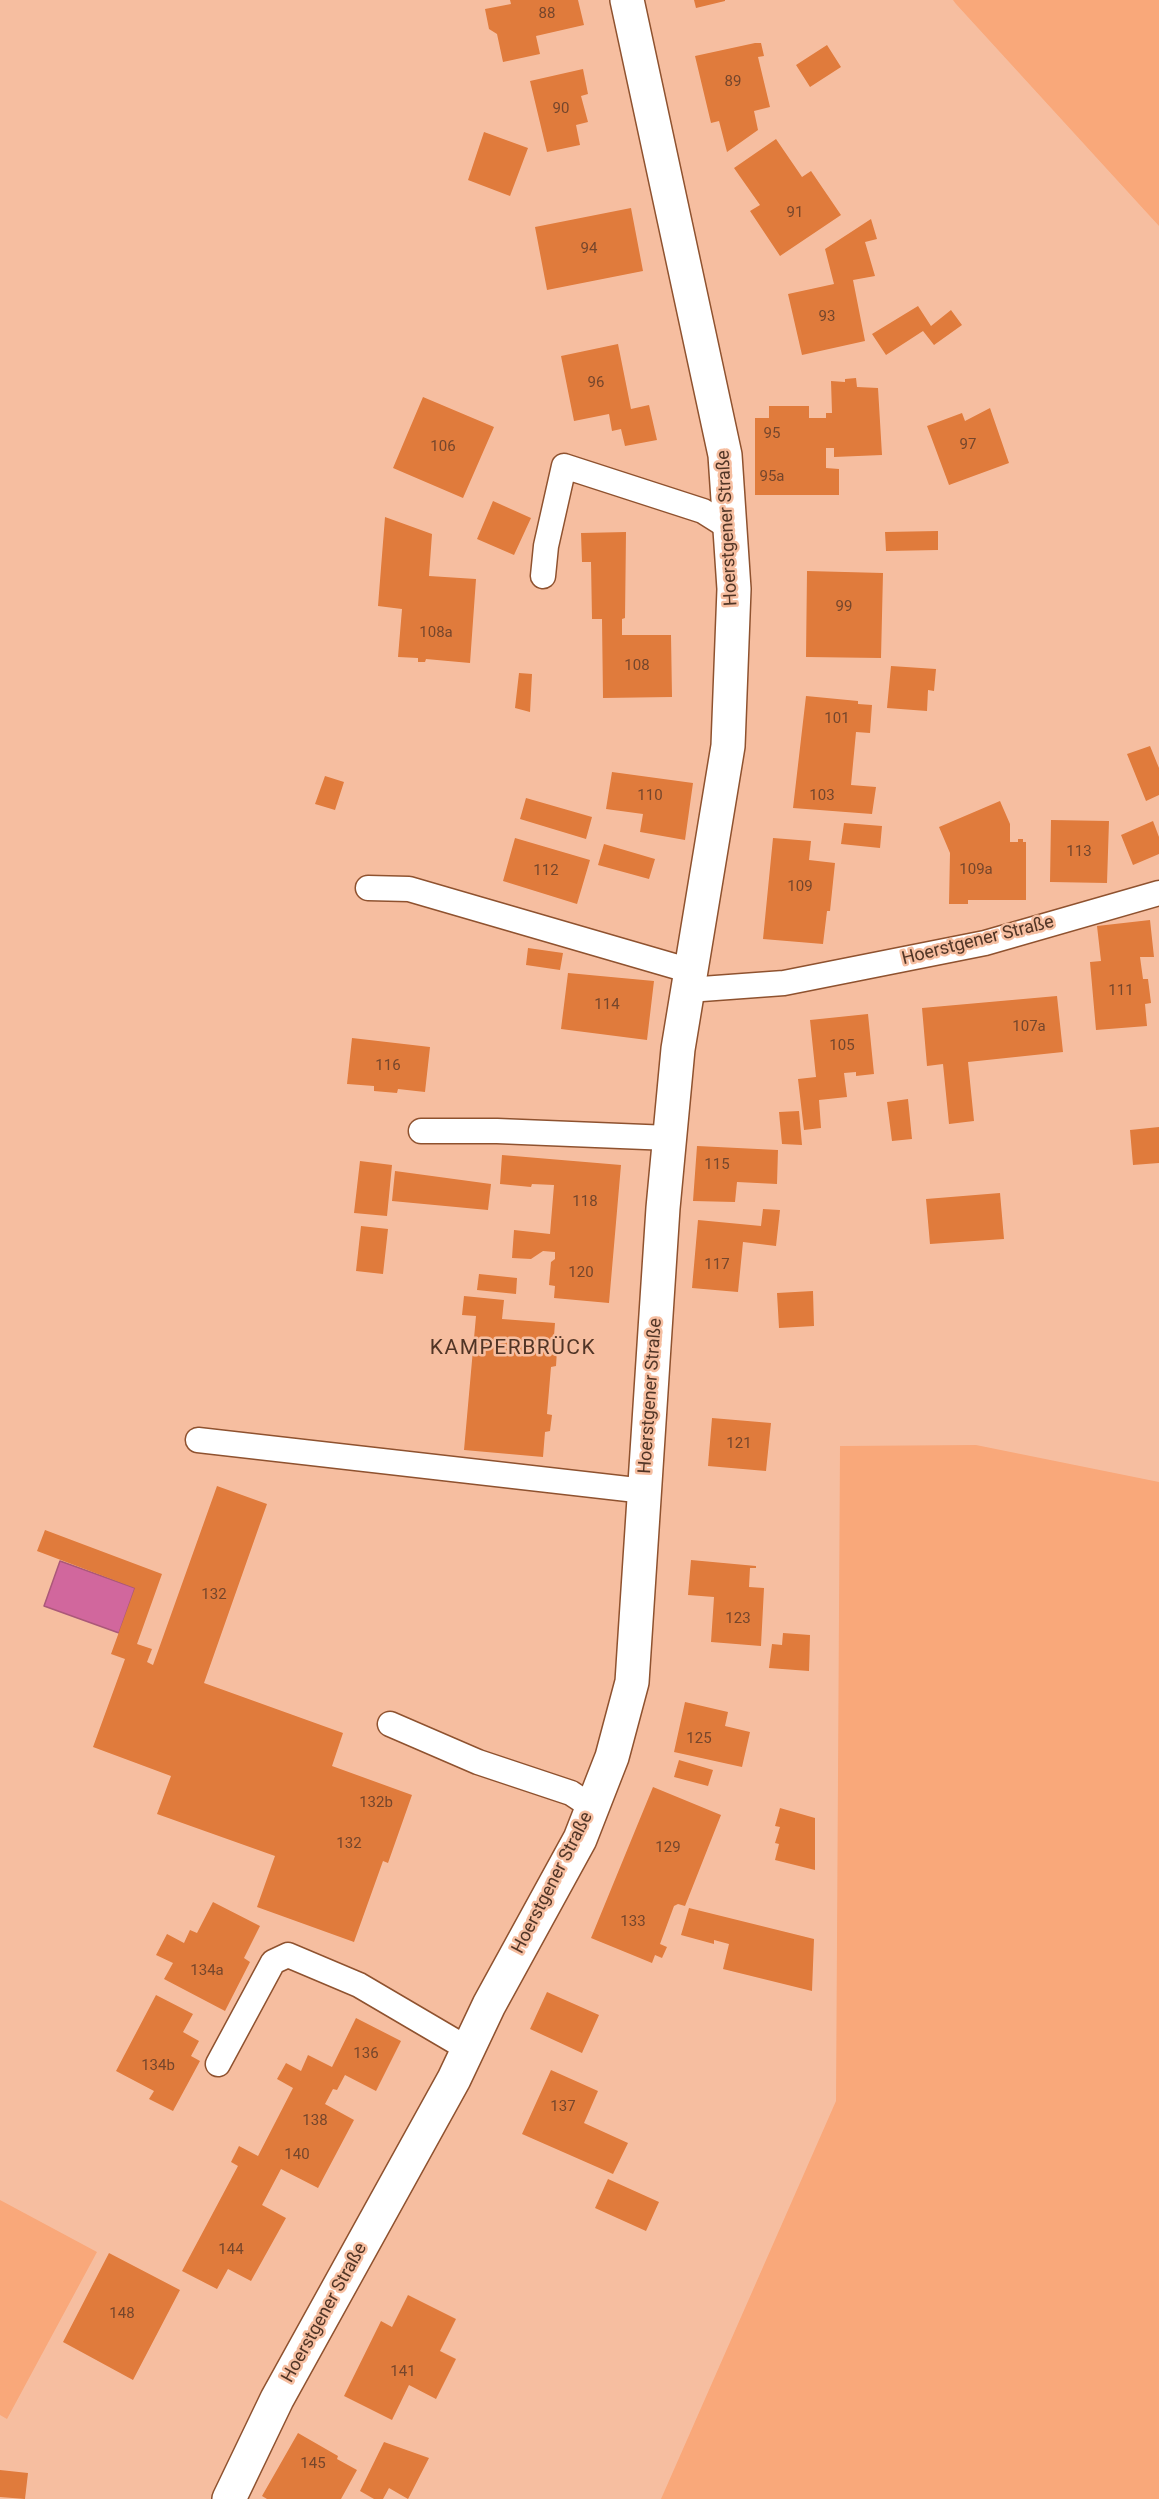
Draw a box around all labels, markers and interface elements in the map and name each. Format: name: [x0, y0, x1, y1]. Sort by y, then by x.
house number: 88: [539, 5, 555, 23]
house number: 89: [725, 73, 741, 91]
house number: 90: [553, 100, 569, 118]
house number: 91: [787, 204, 803, 222]
house number: 94: [581, 240, 597, 258]
house number: 93: [819, 308, 835, 326]
house number: 96: [588, 374, 604, 392]
house number: 95: [764, 425, 780, 443]
house number: 97: [960, 436, 976, 454]
house number: 106: [430, 438, 456, 456]
street label: Hoerstgener Straße: [713, 450, 743, 606]
house number: 95a: [759, 468, 785, 486]
house number: 99: [836, 598, 852, 616]
house number: 108a: [419, 624, 453, 642]
house number: 108: [624, 657, 650, 675]
house number: 101: [824, 710, 850, 728]
house number: 110: [637, 787, 663, 805]
house number: 103: [809, 787, 835, 805]
house number: 113: [1066, 843, 1092, 861]
house number: 109a: [959, 861, 993, 879]
house number: 112: [533, 862, 559, 880]
house number: 109: [787, 878, 813, 896]
street label: Hoerstgener Straße: [900, 912, 1056, 970]
house number: 111: [1108, 982, 1134, 1000]
house number: 114: [594, 996, 620, 1014]
house number: 107a: [1012, 1018, 1046, 1036]
house number: 105: [829, 1037, 855, 1055]
house number: 116: [375, 1057, 401, 1075]
house number: 115: [704, 1156, 730, 1174]
house number: 118: [572, 1193, 598, 1211]
house number: 117: [704, 1256, 730, 1274]
house number: 120: [568, 1264, 594, 1282]
street label: Hoerstgener Straße: [635, 1317, 667, 1475]
district label: KAMPERBRÜCK: [430, 1336, 596, 1362]
house number: 121: [726, 1435, 752, 1453]
house number: 132: [201, 1586, 227, 1604]
house number: 123: [725, 1610, 751, 1628]
house number: 125: [686, 1730, 712, 1748]
house number: 132b: [359, 1794, 393, 1812]
street label: Hoerstgener Straße: [508, 1809, 598, 1957]
house number: 132: [336, 1835, 362, 1853]
house number: 129: [655, 1839, 681, 1857]
house number: 133: [620, 1913, 646, 1931]
house number: 134a: [190, 1962, 224, 1980]
house number: 136: [353, 2045, 379, 2063]
house number: 134b: [141, 2057, 175, 2075]
house number: 137: [550, 2098, 576, 2116]
house number: 138: [302, 2112, 328, 2130]
house number: 140: [284, 2146, 310, 2164]
street label: Hoerstgener Straße: [278, 2240, 372, 2386]
house number: 144: [218, 2241, 244, 2259]
house number: 148: [109, 2305, 135, 2323]
house number: 141: [390, 2363, 416, 2381]
house number: 145: [300, 2455, 326, 2473]

